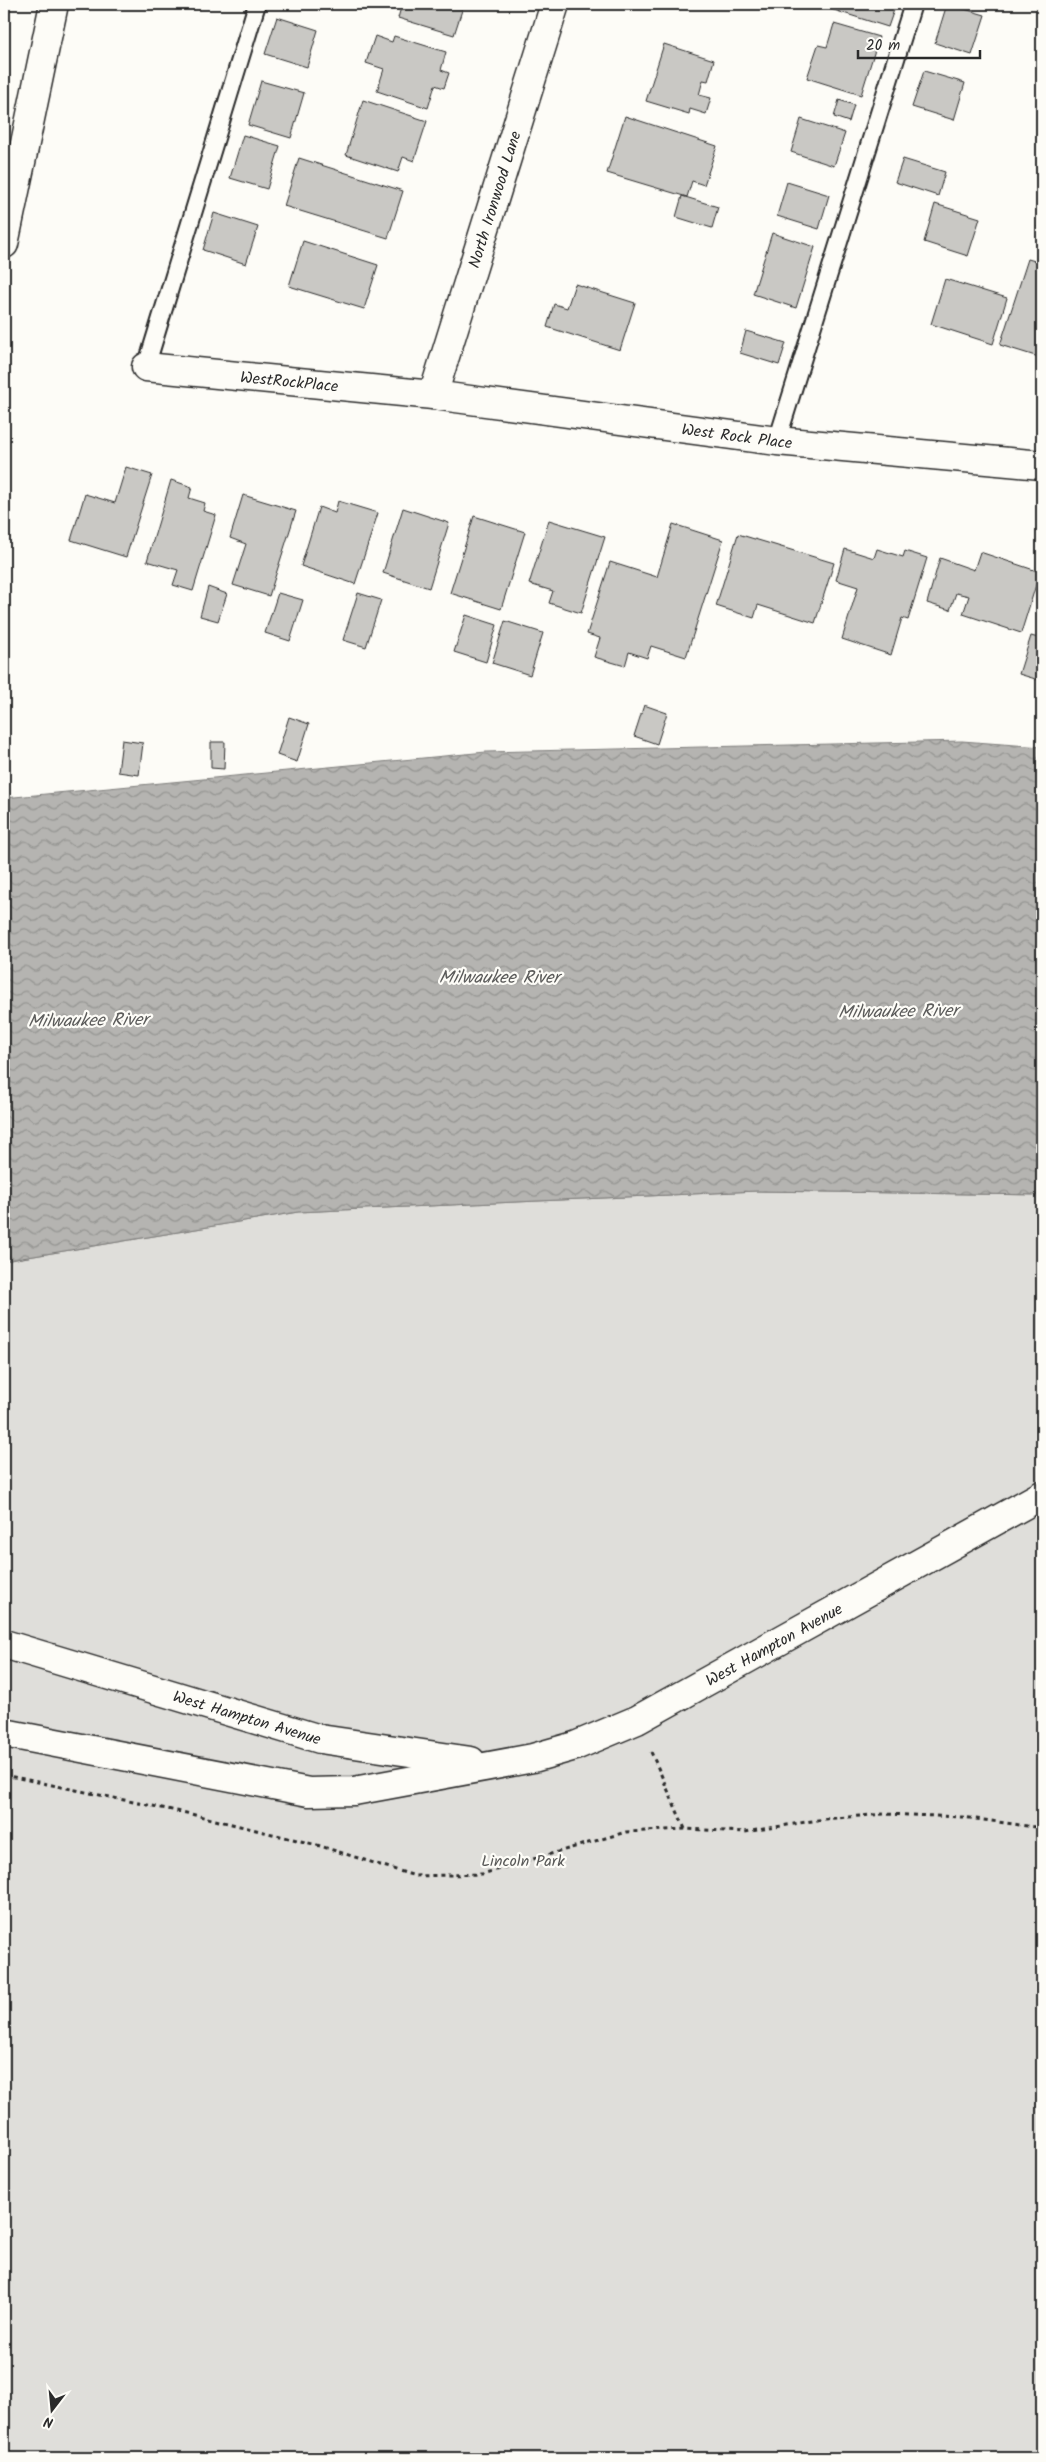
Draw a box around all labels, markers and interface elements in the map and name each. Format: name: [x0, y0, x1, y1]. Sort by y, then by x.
scale bar: [858, 28, 981, 60]
text: 20 m: [866, 34, 900, 58]
street label: North Ironwood Lane: [462, 128, 529, 271]
street label: WestRockPlace: [239, 365, 339, 400]
street label: West Rock Place: [680, 417, 793, 456]
water label: Milwaukee River: [439, 964, 563, 993]
water label: Milwaukee River: [838, 997, 963, 1028]
water label: Milwaukee River: [28, 1006, 153, 1037]
street label: West Hampton Avenue: [701, 1597, 848, 1694]
street label: West Hampton Avenue: [170, 1685, 324, 1753]
park label: Lincoln Park: [481, 1849, 565, 1874]
north arrow: [28, 2384, 78, 2434]
text: N: [41, 2410, 56, 2433]

